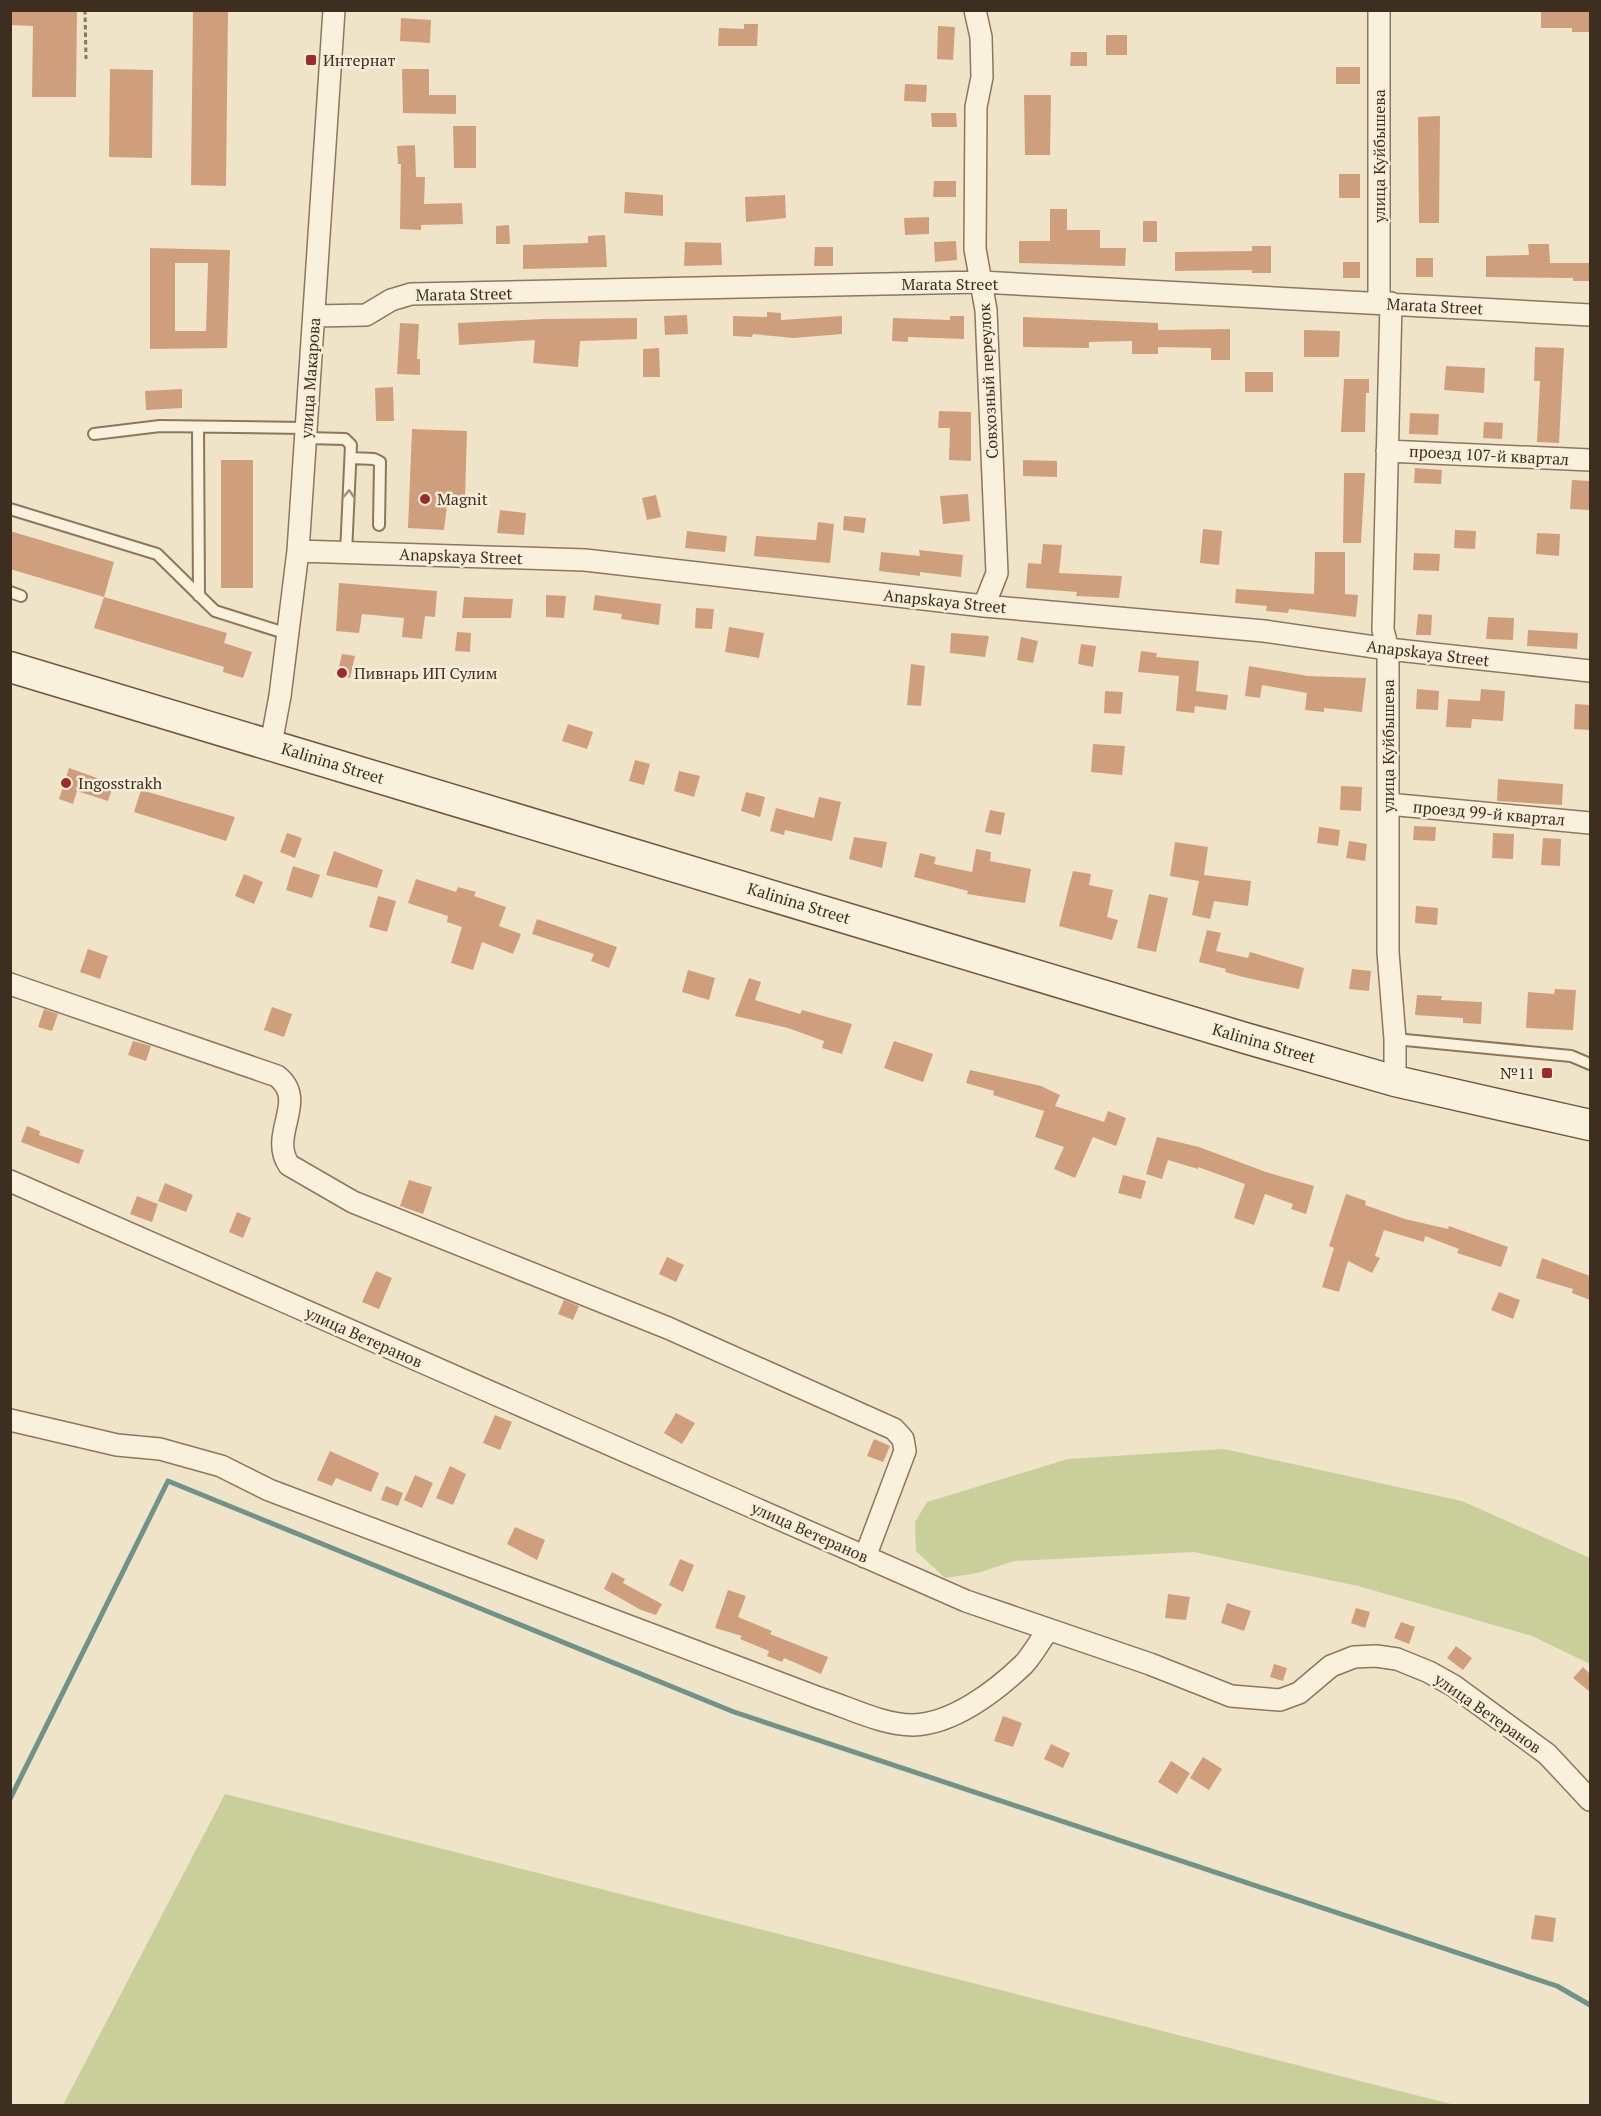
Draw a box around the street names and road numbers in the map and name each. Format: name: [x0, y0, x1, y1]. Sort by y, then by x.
street label: улица Куйбышева: [1368, 89, 1390, 224]
street label: Marata Street: [902, 273, 998, 295]
street label: Marata Street: [415, 282, 513, 306]
street label: Marata Street: [1386, 292, 1484, 320]
street label: Совхозный переулок: [973, 302, 1003, 459]
street label: улица Макарова: [295, 317, 325, 440]
street label: проезд 107-й квартал: [1408, 440, 1570, 470]
street label: Anapskaya Street: [399, 543, 523, 569]
street label: Anapskaya Street: [882, 584, 1008, 618]
street label: Anapskaya Street: [1365, 635, 1491, 671]
street label: улица Куйбышева: [1377, 679, 1399, 814]
street label: Kalinina Street: [279, 737, 387, 789]
street label: проезд 99-й квартал: [1412, 795, 1566, 831]
street label: Kalinina Street: [745, 877, 853, 929]
street label: Kalinina Street: [1210, 1018, 1318, 1068]
street label: улица Ветеранов: [301, 1301, 426, 1373]
street label: улица Ветеранов: [747, 1496, 872, 1568]
street label: улица Ветеранов: [1429, 1667, 1546, 1758]

